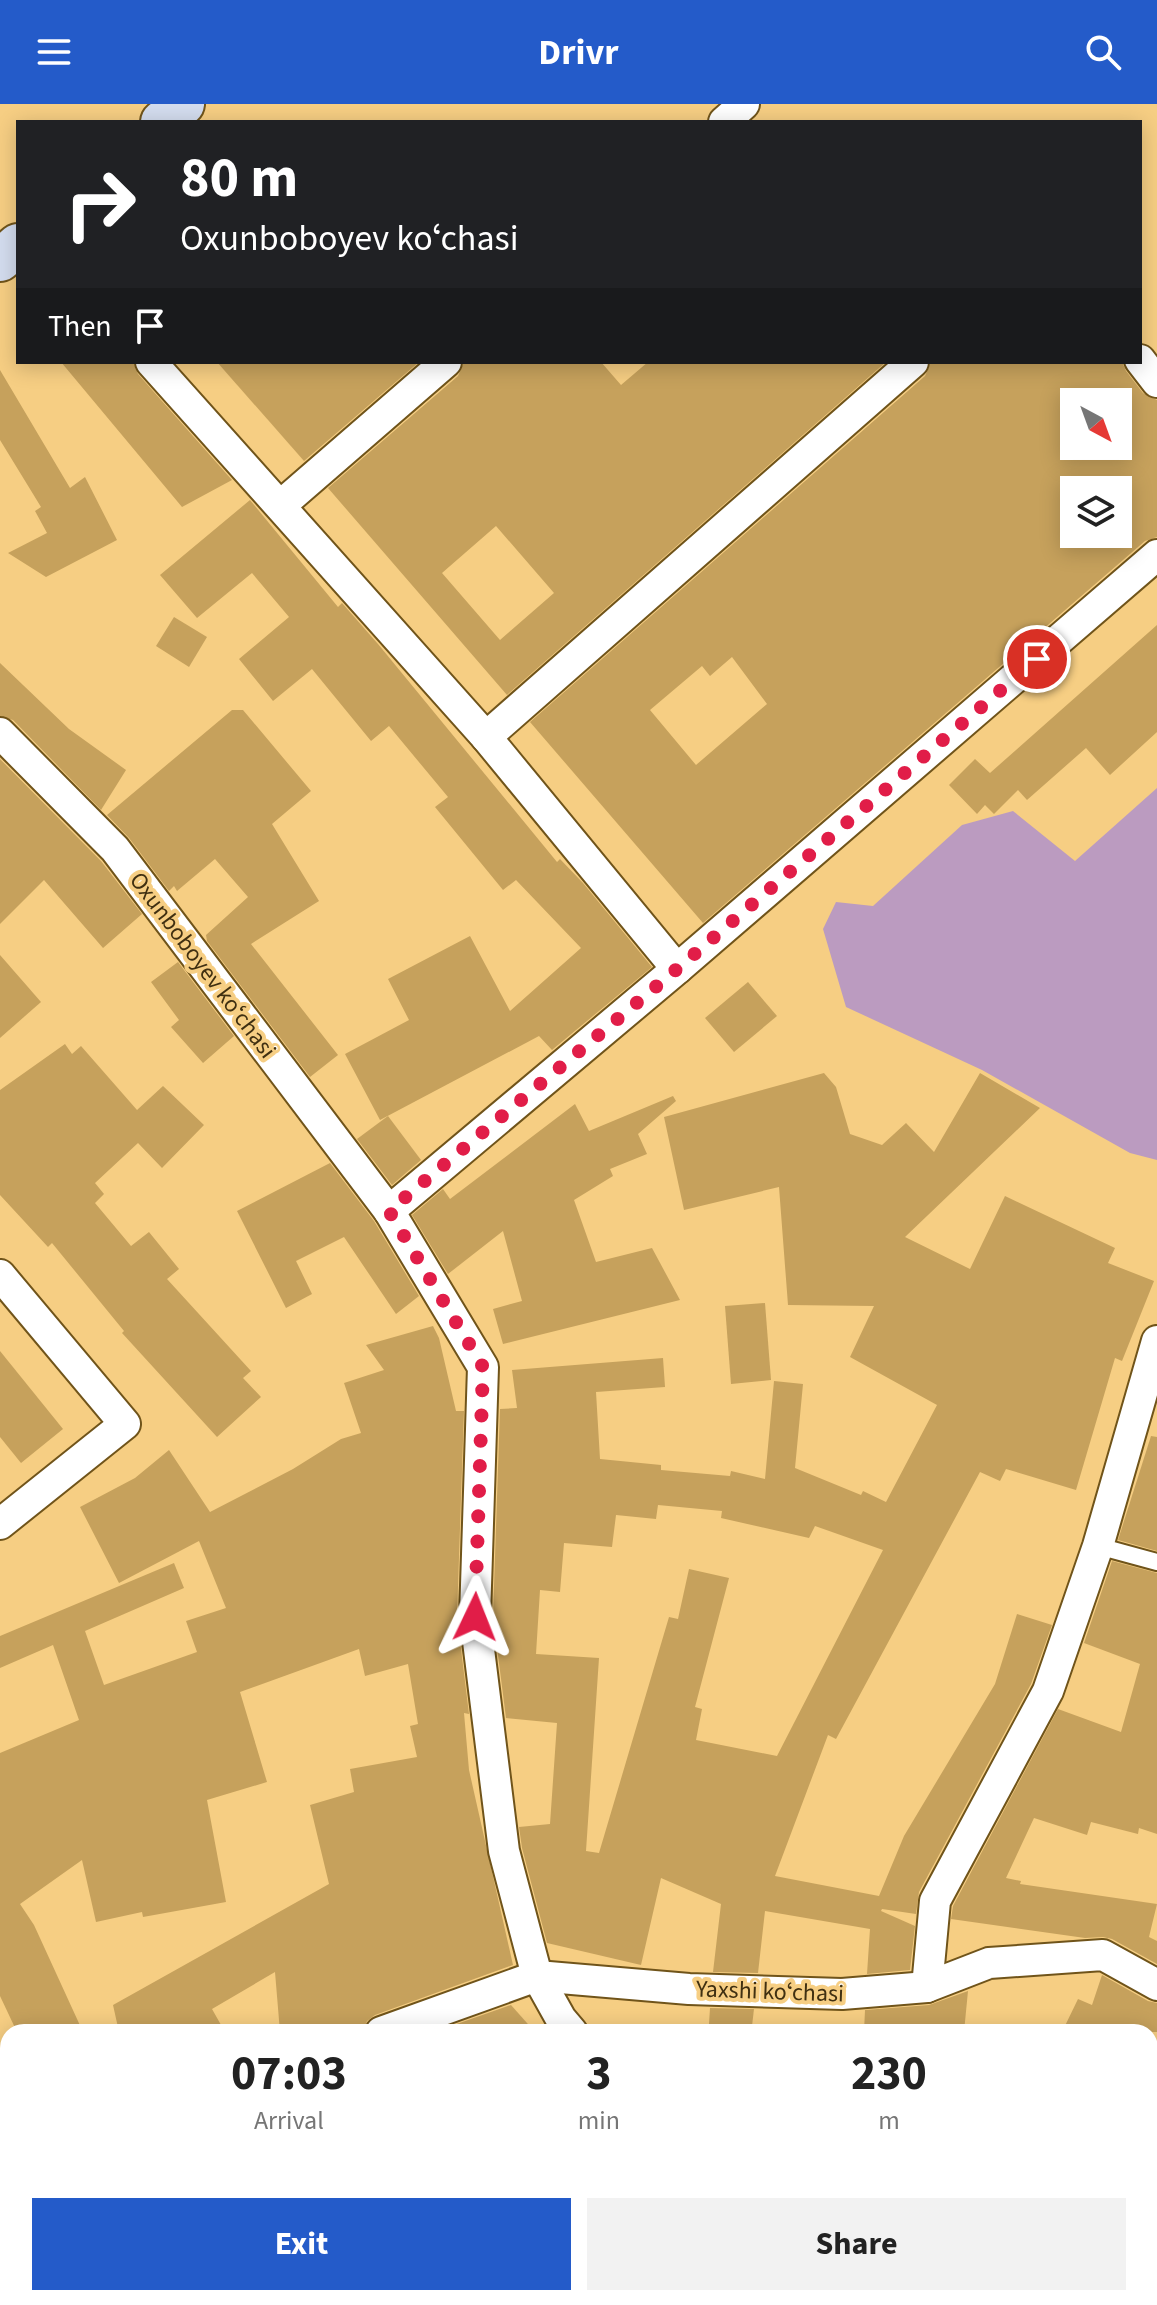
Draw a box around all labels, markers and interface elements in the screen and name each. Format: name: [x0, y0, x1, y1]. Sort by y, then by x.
text: Drivr: [538, 27, 619, 78]
icon: menu: [32, 30, 76, 74]
icon: search: [1081, 30, 1125, 74]
text: 80 m: [180, 139, 298, 218]
icon: right: [48, 152, 152, 256]
text: Oxunboboyev koʻchasi: [180, 213, 519, 264]
icon: arrive: [128, 304, 172, 348]
text: Then: [48, 305, 112, 348]
north arrow: [1060, 388, 1132, 460]
map controls: [1060, 388, 1132, 548]
button: layers: [1060, 476, 1132, 548]
pin: [1003, 625, 1071, 693]
icon: arrive: [1015, 637, 1059, 681]
street label: Oxunboboyev koʻchasi: [121, 865, 284, 1066]
position arrow: [433, 1575, 517, 1659]
street label: Yaxshi koʻchasi: [694, 1971, 845, 2012]
text: 07:03: [231, 2040, 347, 2108]
text: 3: [586, 2040, 612, 2108]
text: 230: [851, 2040, 927, 2108]
text: Arrival: [254, 2102, 324, 2139]
text: min: [578, 2102, 620, 2139]
text: m: [878, 2102, 900, 2139]
button: Exit: [32, 2198, 571, 2290]
button: Share: [587, 2198, 1126, 2290]

